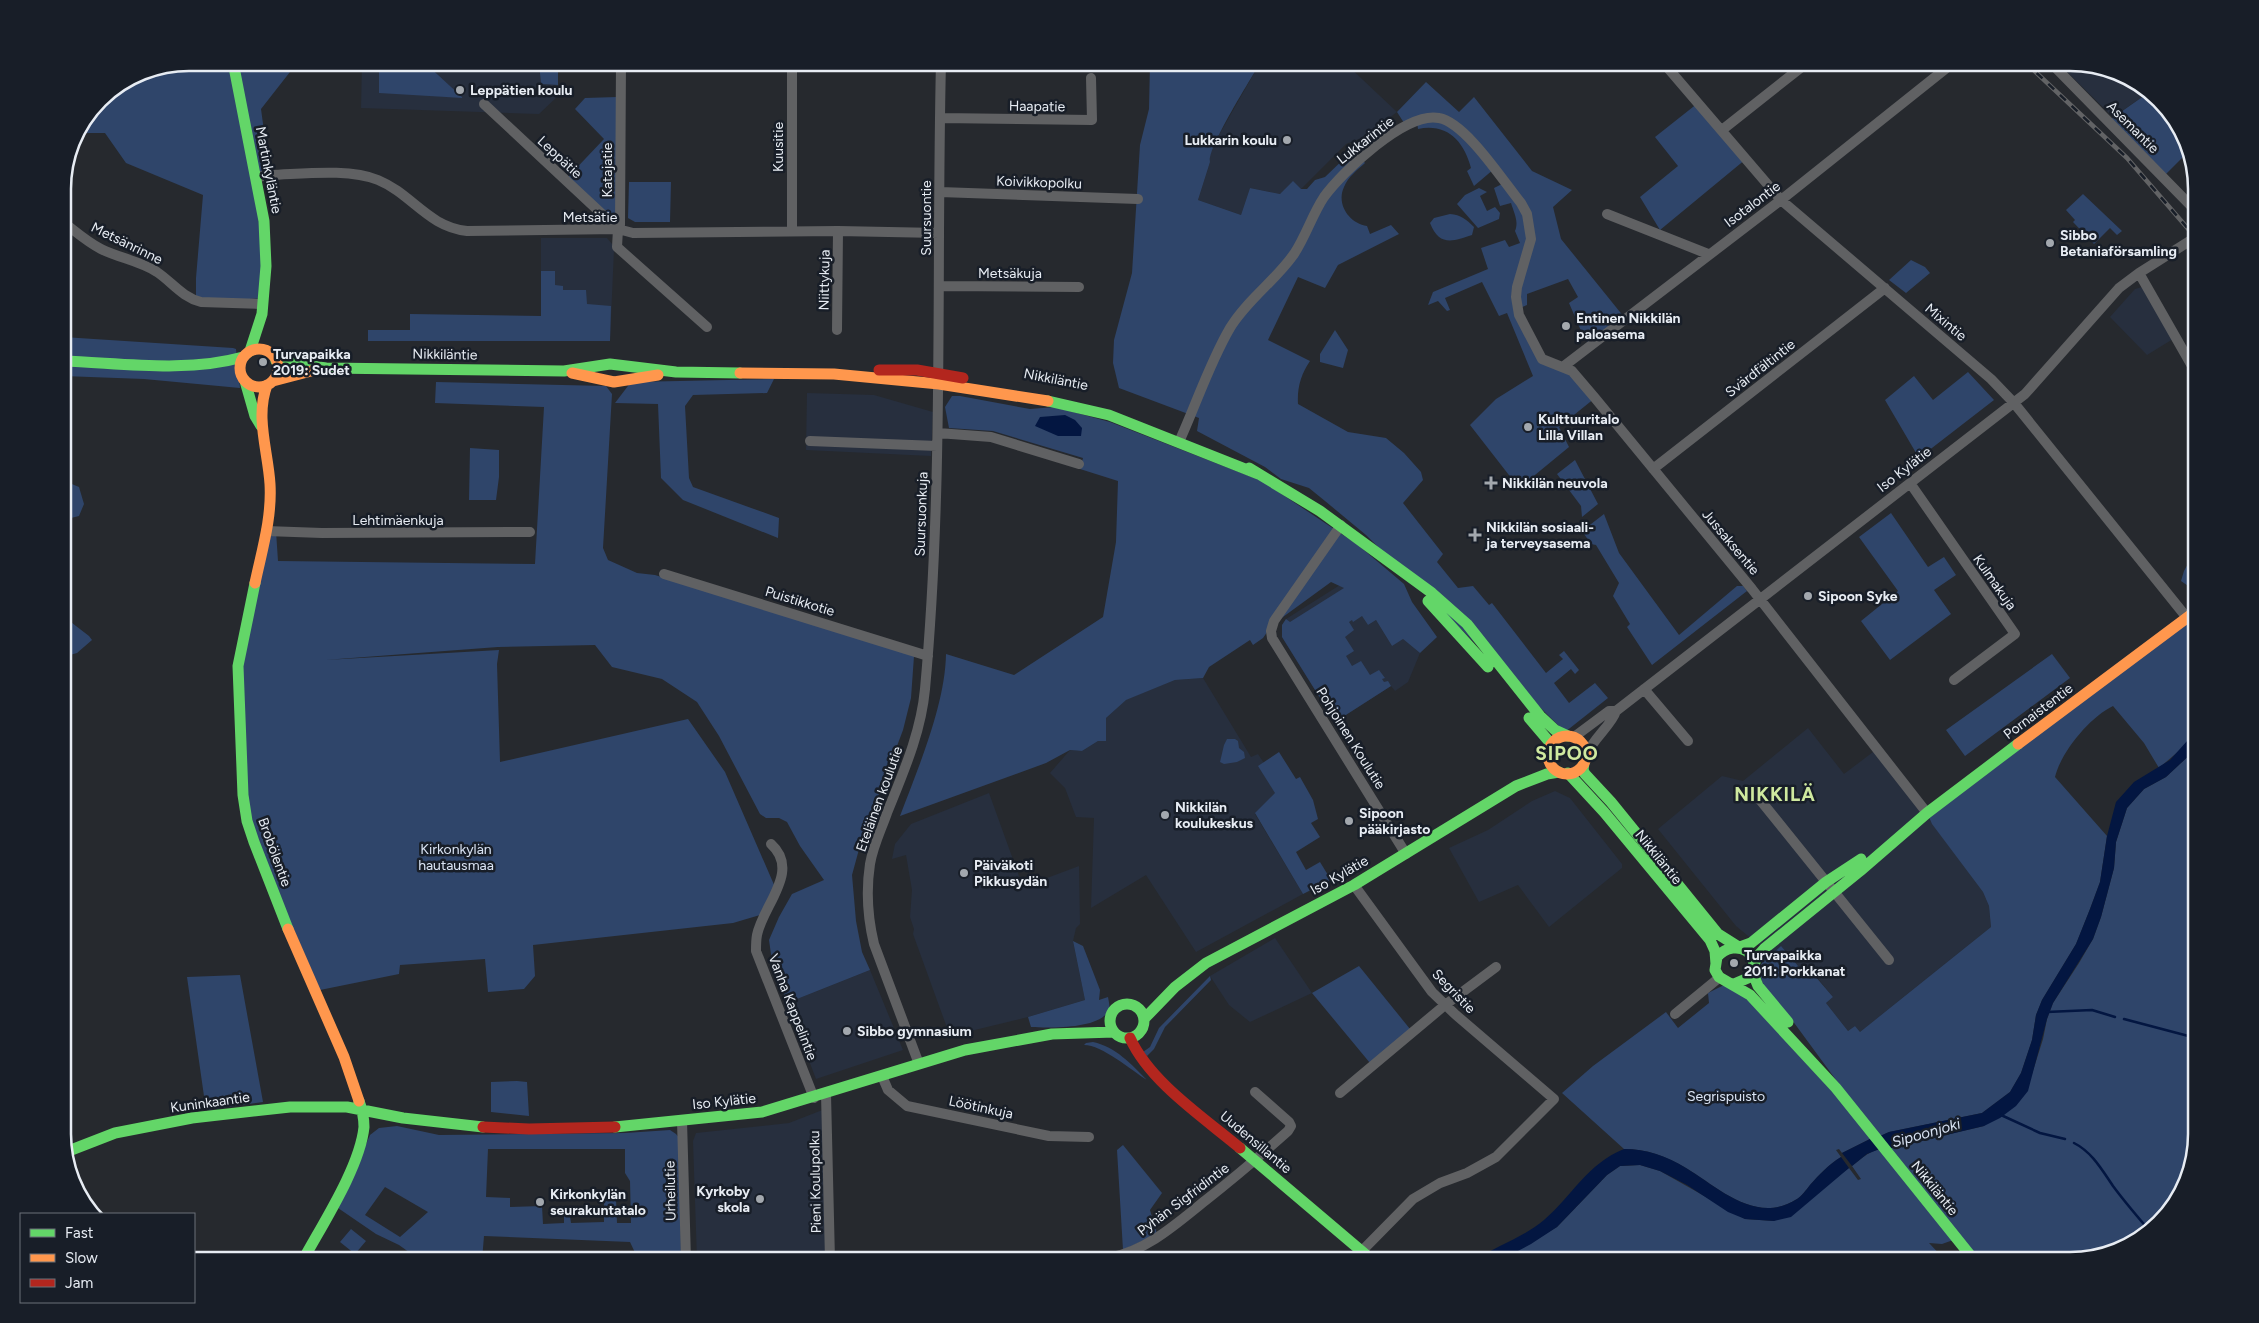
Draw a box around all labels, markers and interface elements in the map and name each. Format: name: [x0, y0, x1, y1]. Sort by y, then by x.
place label: Leppätien koulu: [470, 82, 573, 99]
marker: Leppätien koulu: [454, 84, 466, 96]
street label: Haapatie: [1009, 98, 1066, 115]
street label: Asemantie: [2103, 98, 2162, 157]
street label: Lukkarintie: [1333, 113, 1397, 168]
street label: Kuusitie: [770, 122, 787, 172]
street label: Martinkyläntie: [252, 125, 285, 215]
street label: Leppätie: [534, 132, 586, 183]
place label: Lukkarin koulu: [1184, 132, 1277, 149]
marker: Lukkarin koulu: [1281, 134, 1293, 146]
street label: Katajatie: [599, 142, 616, 198]
street label: Koivikkopolku: [996, 173, 1082, 192]
street label: Isotalontie: [1721, 178, 1784, 231]
street label: Suursuontie: [918, 180, 935, 256]
street label: Metsätie: [563, 209, 618, 226]
street label: Metsänrinne: [88, 219, 166, 268]
place label: Sibbo Betaniaförsamling: [2060, 227, 2177, 260]
marker: Sibbo Betaniaförsamling: [2044, 237, 2056, 249]
street label: Niittykuja: [815, 249, 834, 311]
street label: Metsäkuja: [978, 265, 1042, 282]
street label: Mixintie: [1921, 300, 1970, 345]
place label: Entinen Nikkilän paloasema: [1576, 310, 1681, 343]
marker: Entinen Nikkilän paloasema: [1560, 320, 1572, 332]
street label: Svärdfältintie: [1722, 336, 1799, 401]
street label: Nikkiläntie: [412, 345, 478, 364]
place label: Turvapaikka 2019: Sudet: [273, 346, 351, 379]
marker: Turvapaikka 2019: Sudet: [257, 356, 269, 368]
street label: Nikkiläntie: [1022, 365, 1090, 394]
place label: Kulttuuritalo Lilla Villan: [1538, 411, 1619, 444]
marker: Kulttuuritalo Lilla Villan: [1522, 421, 1534, 433]
street label: Iso Kylätie: [1874, 443, 1935, 496]
street label: Suursuonkuja: [912, 471, 931, 557]
place label: Nikkilän neuvola: [1502, 475, 1608, 492]
marker: Nikkilän neuvola: [1484, 476, 1498, 490]
street label: Jussaksentie: [1698, 506, 1763, 579]
street label: Lehtimäenkuja: [352, 512, 444, 529]
place label: Nikkilän sosiaali- ja terveysasema: [1485, 519, 1594, 552]
marker: Nikkilän sosiaali- ja terveysasema: [1468, 528, 1482, 542]
street label: Kulmakuja: [1969, 551, 2020, 613]
street label: Puistikkotie: [763, 583, 837, 620]
place label: Sipoon Syke: [1818, 588, 1898, 605]
marker: Sipoon Syke: [1802, 590, 1814, 602]
street label: Pornaistentie: [2000, 680, 2077, 743]
street label: Pohjoinen Koulutie: [1312, 684, 1389, 793]
district label: SIPOO: [1535, 742, 1599, 765]
street label: Eteläinen koulutie: [852, 744, 907, 854]
district label: NIKKILÄ: [1734, 783, 1816, 806]
place label: Nikkilän koulukeskus: [1175, 799, 1254, 832]
place label: Sipoon pääkirjasto: [1359, 805, 1430, 838]
marker: Nikkilän koulukeskus: [1159, 809, 1171, 821]
street label: Brobölentie: [254, 815, 295, 889]
marker: Sipoon pääkirjasto: [1343, 815, 1355, 827]
street label: Nikkiläntie: [1632, 827, 1686, 888]
park label: Kirkonkylän hautausmaa: [418, 841, 494, 874]
street label: Iso Kylätie: [1307, 852, 1372, 899]
place label: Päiväkoti Pikkusydän: [974, 857, 1047, 890]
marker: Päiväkoti Pikkusydän: [958, 867, 970, 879]
place label: Turvapaikka 2011: Porkkanat: [1744, 947, 1846, 980]
street label: Vanha Kappelintie: [764, 952, 821, 1063]
marker: Turvapaikka 2011: Porkkanat: [1728, 957, 1740, 969]
street label: Segristie: [1428, 966, 1479, 1017]
place label: Sibbo gymnasium: [857, 1023, 972, 1040]
marker: Sibbo gymnasium: [841, 1025, 853, 1037]
street label: Kuninkaantie: [169, 1088, 251, 1116]
park label: Segrispuisto: [1687, 1088, 1765, 1105]
street label: Iso Kylätie: [691, 1090, 757, 1113]
street label: Löötinkuja: [947, 1092, 1015, 1123]
street label: Uudensillantie: [1216, 1107, 1295, 1178]
water label: Sipoonjoki: [1890, 1114, 1963, 1151]
street label: Pieni Koulupolku: [806, 1130, 825, 1234]
street label: Nikkiläntie: [1908, 1158, 1962, 1219]
street label: Pyhän Sigfridintie: [1134, 1159, 1233, 1239]
street label: Urheilutie: [661, 1160, 680, 1221]
place label: Kyrkoby skola: [696, 1183, 751, 1216]
place label: Kirkonkylän seurakuntatalo: [550, 1186, 646, 1219]
marker: Kyrkoby skola: [754, 1193, 766, 1205]
marker: Kirkonkylän seurakuntatalo: [534, 1196, 546, 1208]
legend: [20, 1213, 195, 1303]
text: Fast: [65, 1224, 94, 1242]
text: Slow: [65, 1249, 98, 1267]
text: Jam: [65, 1274, 93, 1292]

